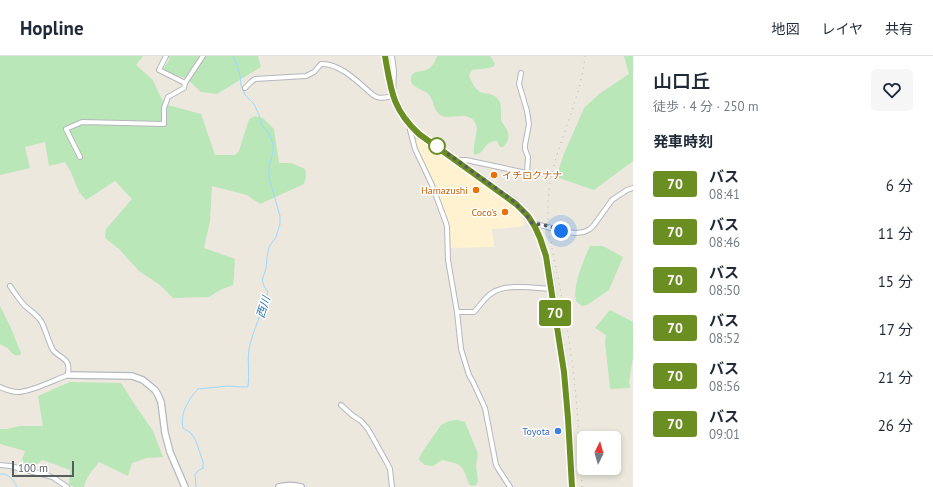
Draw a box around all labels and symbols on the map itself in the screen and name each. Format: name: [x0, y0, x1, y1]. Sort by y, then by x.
unlabelled marker: [428, 137, 446, 155]
place label: イチロクナナ: [502, 169, 562, 182]
marker: イチロクナナ: [489, 170, 499, 180]
place label: Hamazushi: [421, 184, 468, 197]
marker: Hamazushi: [471, 185, 481, 195]
place label: Coco's: [471, 206, 497, 219]
marker: Coco's: [500, 207, 510, 217]
your location: [551, 221, 571, 241]
water label: 西川: [253, 293, 273, 320]
line badge: 70: [537, 300, 573, 326]
place label: Toyota: [522, 425, 550, 438]
marker: Toyota: [553, 426, 563, 436]
north arrow: [577, 431, 621, 475]
scale bar: [12, 459, 74, 478]

